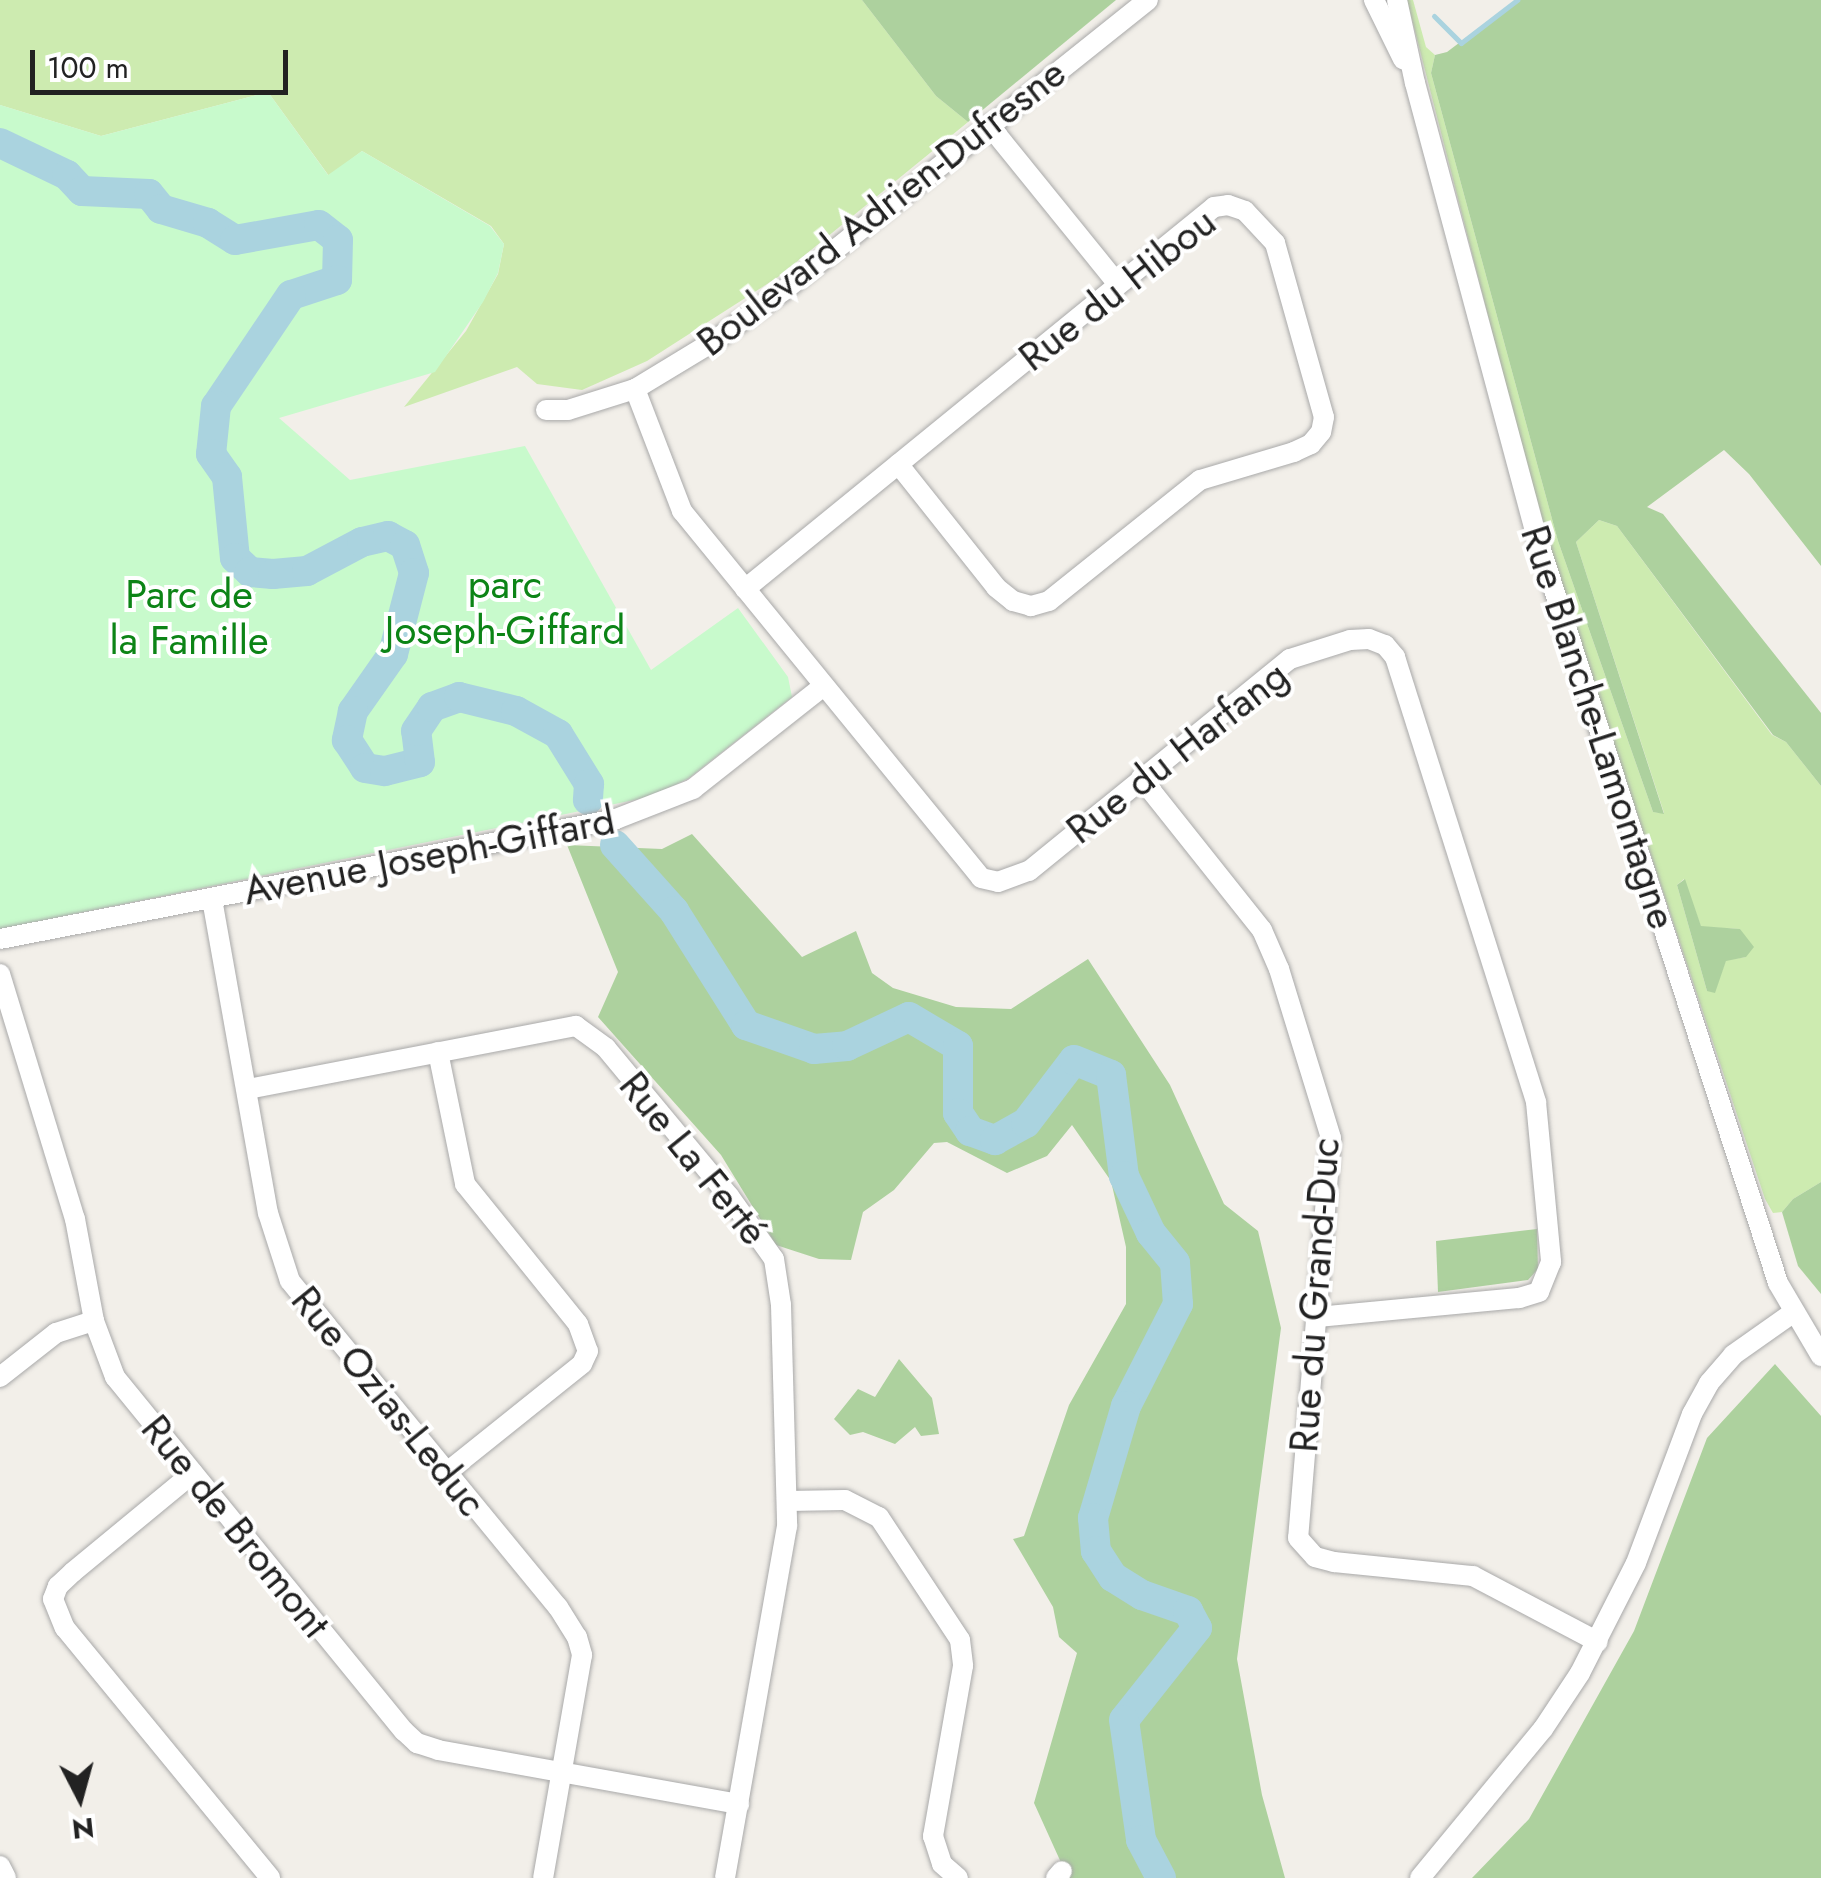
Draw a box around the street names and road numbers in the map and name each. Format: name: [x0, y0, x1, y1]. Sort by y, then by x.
street label: Boulevard Adrien-Dufresne: [687, 48, 1075, 366]
street label: Rue du Hibou: [1009, 197, 1225, 381]
street label: Rue Blanche-Lamontagne: [1511, 519, 1687, 935]
street label: Rue du Harfang: [1057, 651, 1297, 853]
street label: Avenue Joseph-Giffard: [239, 795, 619, 915]
street label: Rue La Ferté: [610, 1062, 778, 1254]
street label: Rue du Grand-Duc: [1279, 1136, 1349, 1454]
street label: Rue Ozias-Leduc: [282, 1276, 496, 1526]
street label: Rue de Bromont: [132, 1405, 340, 1647]

